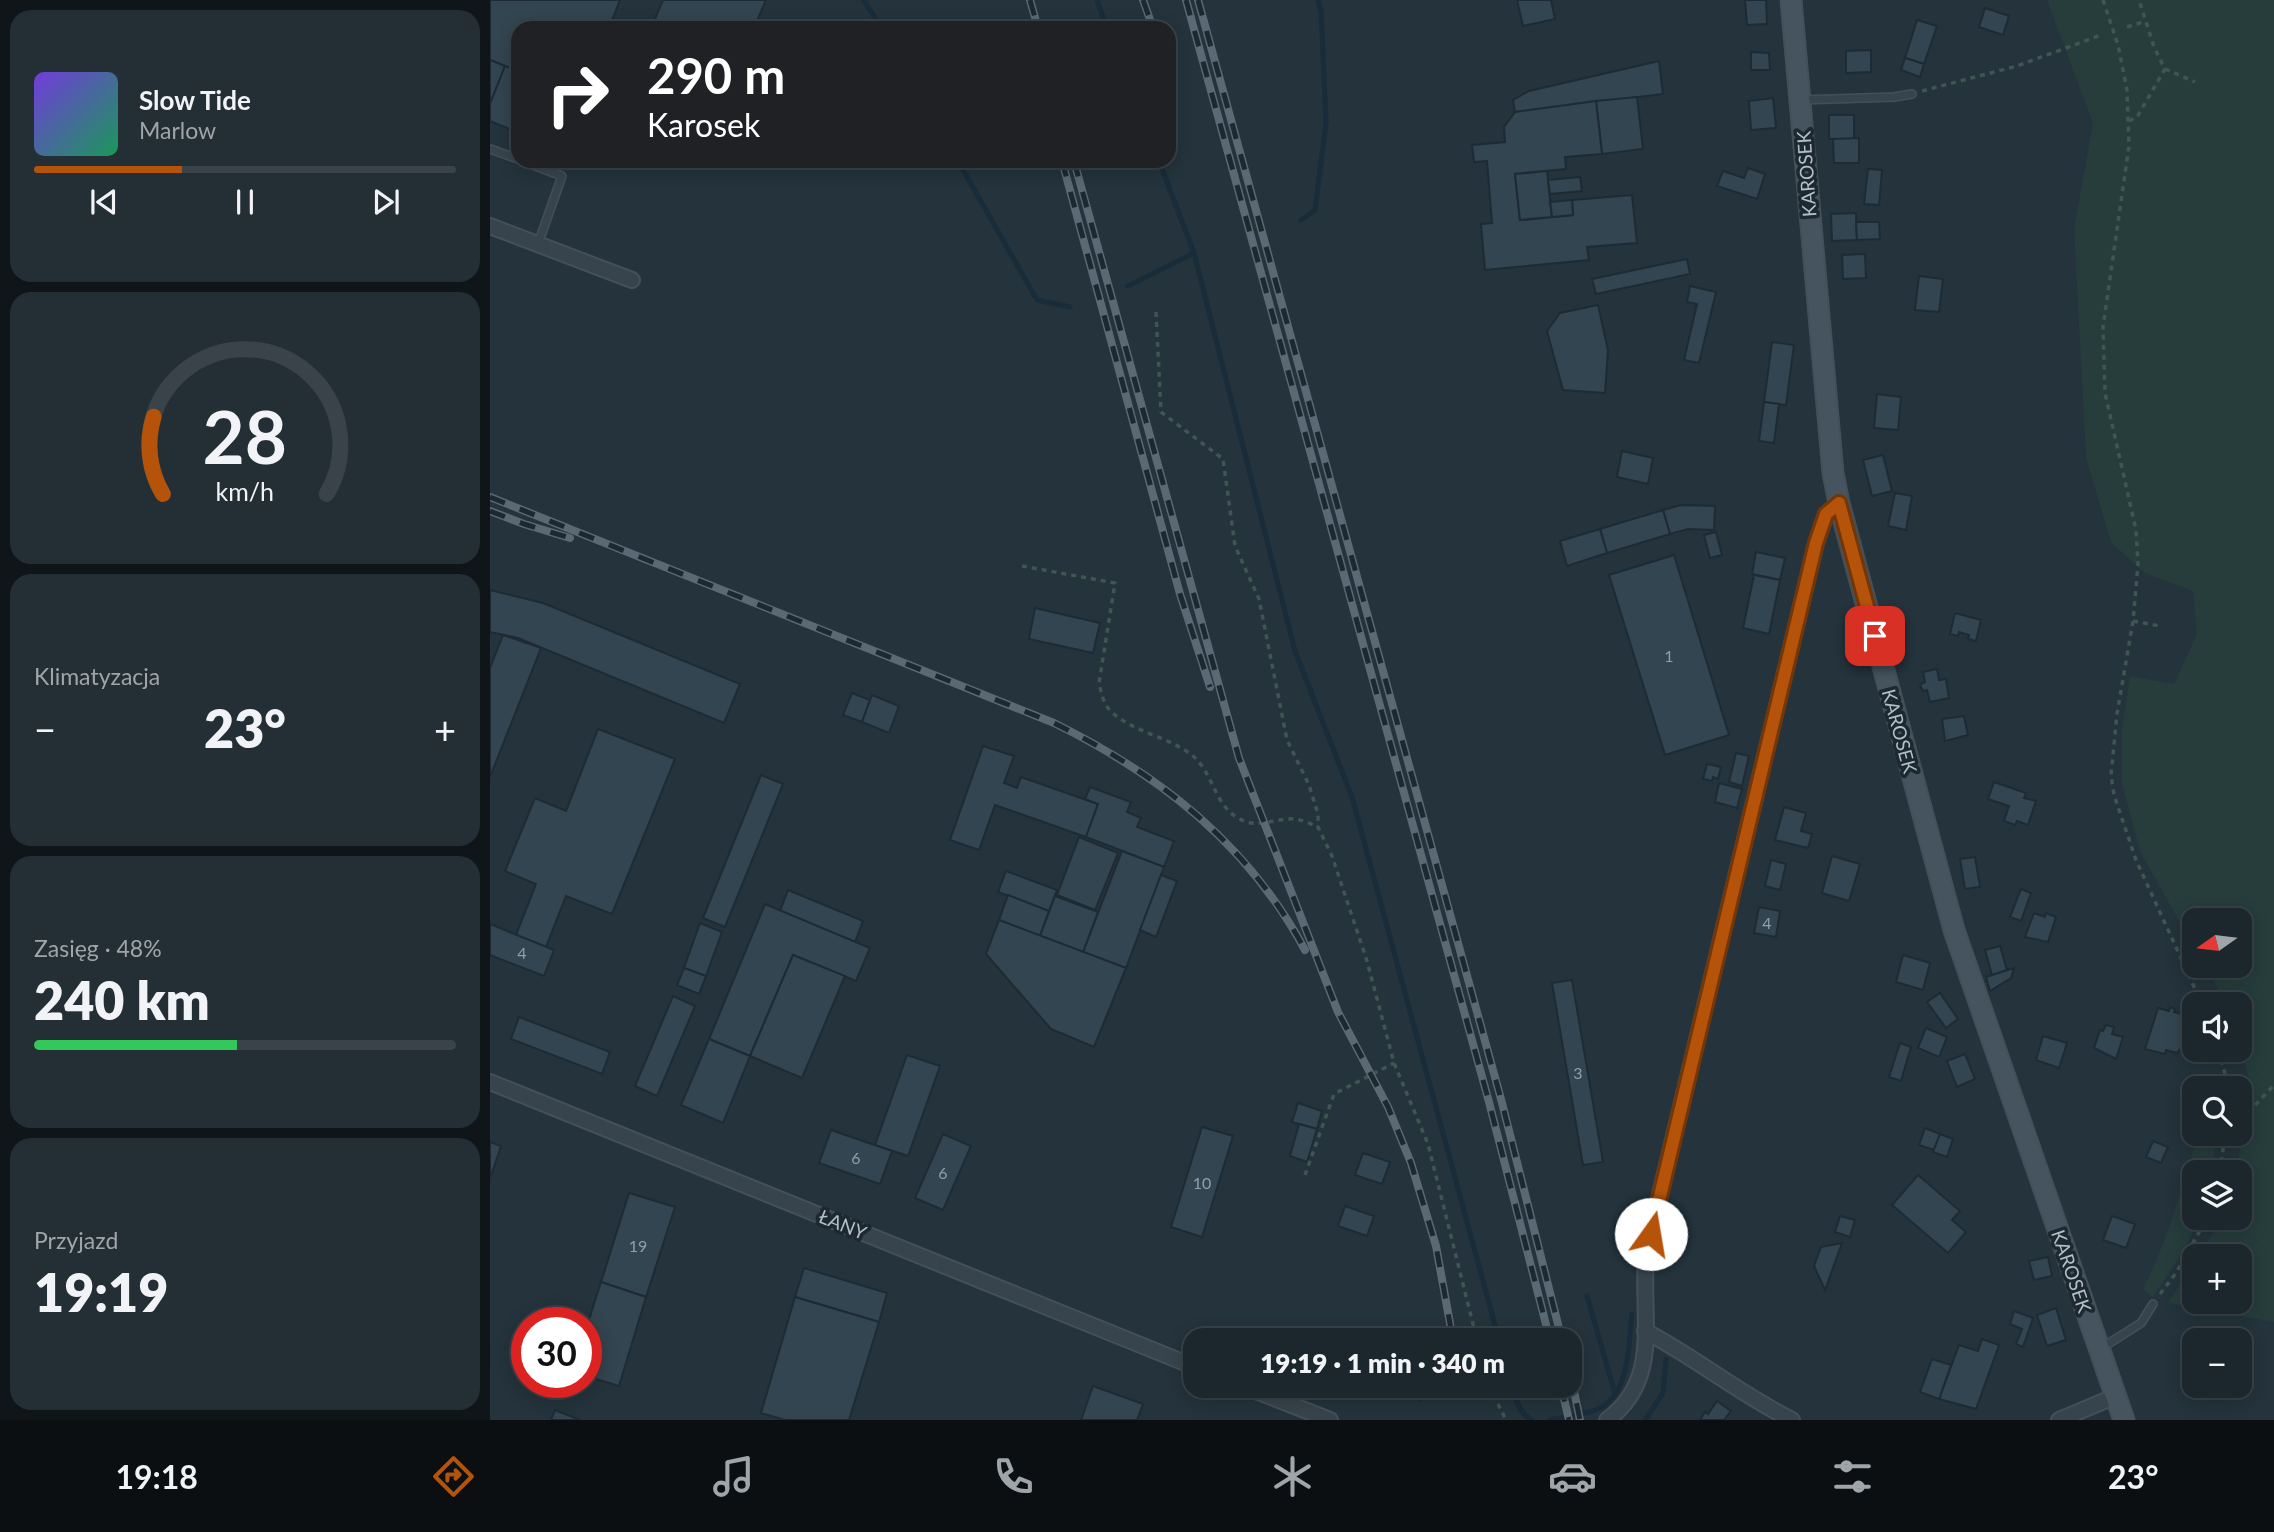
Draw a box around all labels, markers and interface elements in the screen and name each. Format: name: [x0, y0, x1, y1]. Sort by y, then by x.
text: 290 m: [647, 46, 785, 104]
icon: right: [532, 49, 623, 140]
text: Slow Tide: [139, 84, 251, 116]
text: Karosek: [647, 105, 760, 144]
text: Marlow: [139, 116, 216, 144]
street label: KAROSEK: [1791, 130, 1820, 218]
icon: previous: [85, 183, 123, 221]
icon: pause: [226, 183, 264, 221]
icon: next: [367, 183, 405, 221]
text: 28: [203, 392, 287, 480]
text: km/h: [216, 476, 274, 506]
pin: [1845, 606, 1905, 666]
icon: arrive: [1856, 617, 1894, 655]
house number: 1: [1664, 646, 1674, 665]
text: Klimatyzacja: [34, 662, 160, 690]
street label: KAROSEK: [1878, 686, 1922, 776]
text: 23°: [204, 697, 286, 759]
text: −: [34, 706, 56, 752]
text: +: [434, 706, 456, 752]
north arrow: [2182, 908, 2252, 978]
map controls: [2182, 908, 2252, 1398]
house number: 4: [1762, 913, 1772, 932]
text: Zasięg · 48%: [34, 934, 162, 962]
house number: 4: [517, 943, 527, 962]
text: 240 km: [34, 969, 210, 1031]
button: sound: [2182, 992, 2252, 1062]
house number: 3: [1573, 1063, 1583, 1082]
button: search: [2182, 1076, 2252, 1146]
house number: 6: [851, 1148, 861, 1167]
button: layers: [2182, 1160, 2252, 1230]
house number: 6: [938, 1163, 948, 1182]
house number: 10: [1193, 1173, 1211, 1192]
position arrow: [1614, 1197, 1688, 1271]
street label: ŁANY: [816, 1204, 870, 1244]
text: Przyjazd: [34, 1226, 118, 1254]
street label: KAROSEK: [2047, 1226, 2097, 1316]
house number: 19: [629, 1236, 647, 1255]
button: +: [2182, 1244, 2252, 1314]
text: 19:19: [34, 1261, 168, 1323]
speed limit sign: 30: [511, 1307, 602, 1398]
button: −: [2182, 1328, 2252, 1398]
text: 19:19 · 1 min · 340 m: [1260, 1347, 1505, 1379]
icon: directions: [429, 1452, 478, 1501]
icon: music: [709, 1452, 758, 1501]
icon: phone: [989, 1452, 1038, 1501]
icon: climate: [1268, 1452, 1317, 1501]
icon: car: [1548, 1452, 1597, 1501]
icon: filters: [1828, 1452, 1877, 1501]
text: 19:18: [115, 1457, 198, 1496]
text: 23°: [2108, 1457, 2158, 1496]

